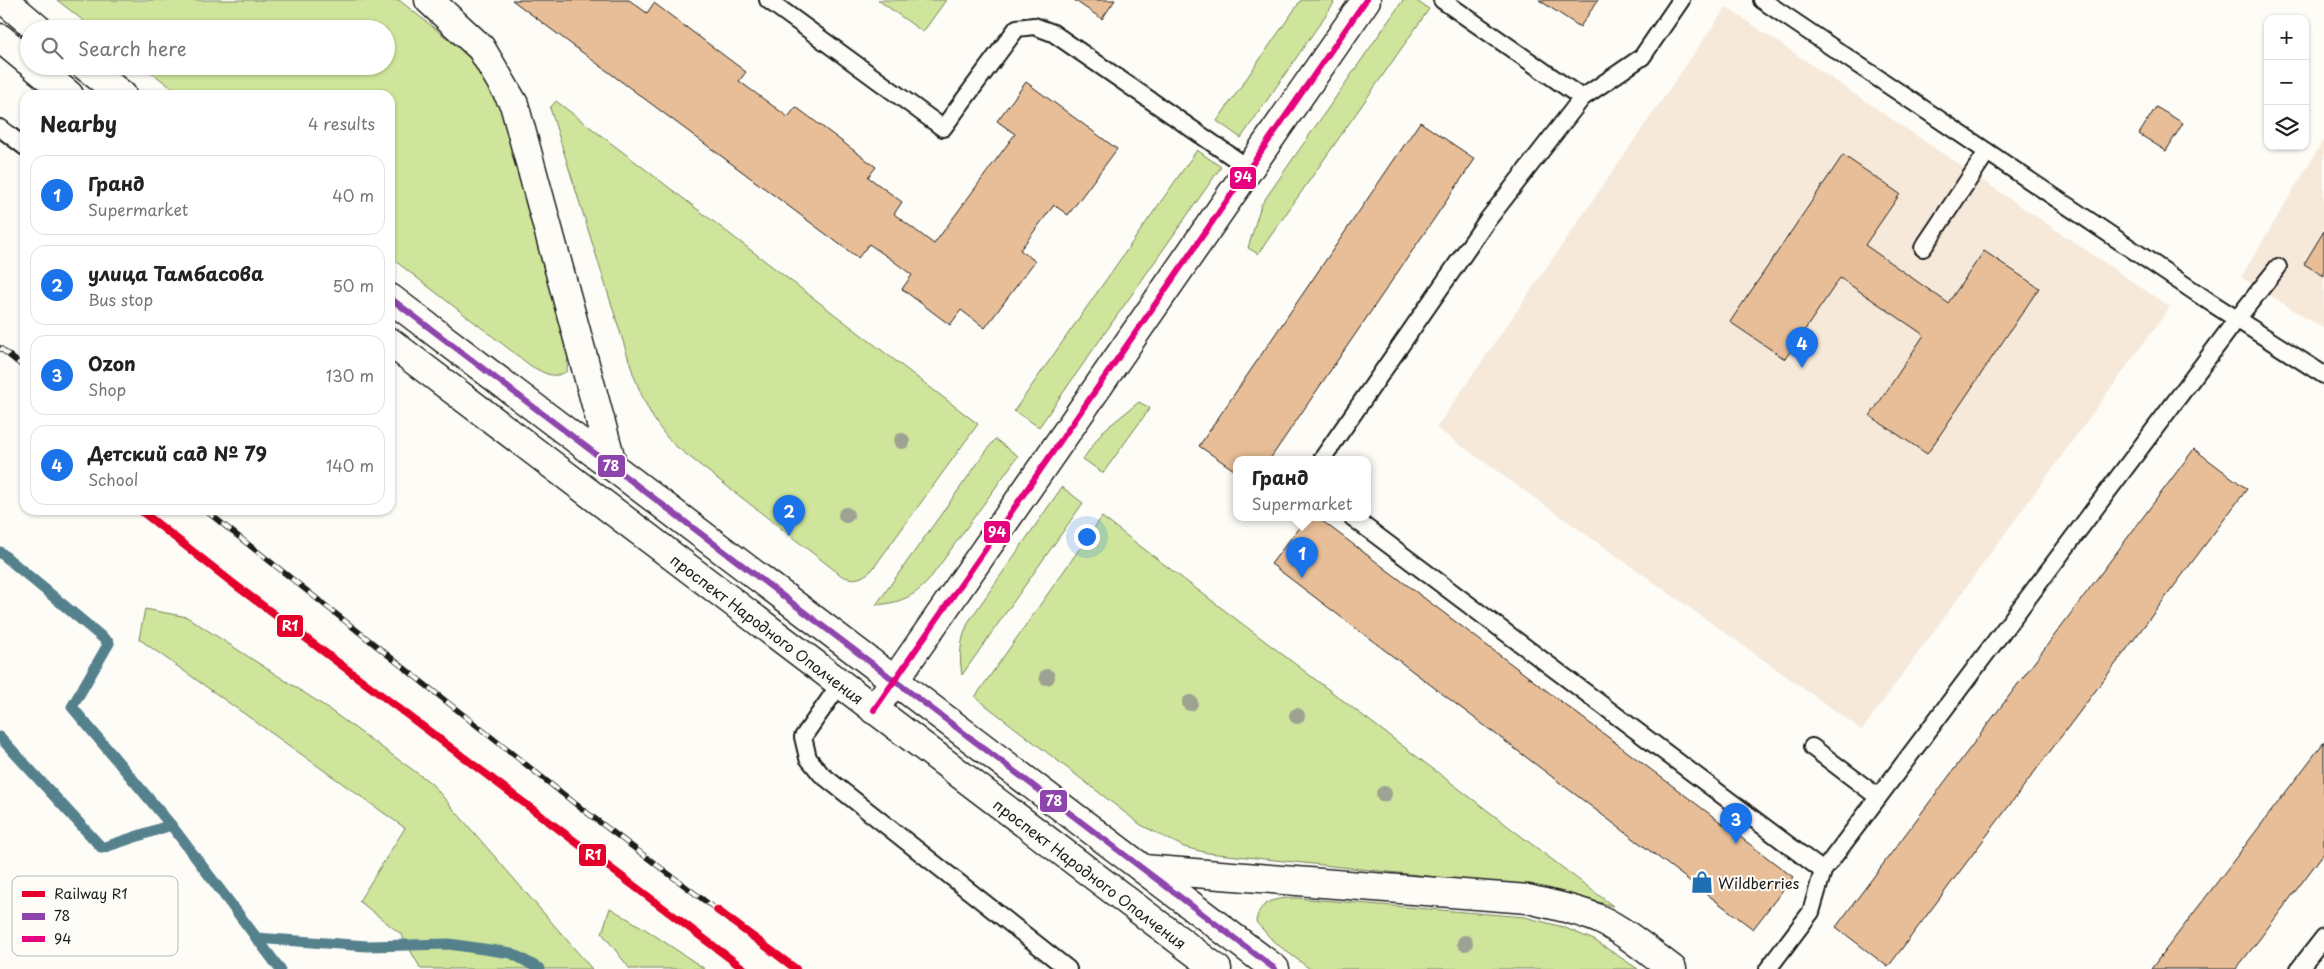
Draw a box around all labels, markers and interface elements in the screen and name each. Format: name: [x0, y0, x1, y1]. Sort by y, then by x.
map controls: [2264, 15, 2309, 150]
button: +: [2264, 15, 2309, 60]
search box: [20, 20, 395, 75]
icon: search: [38, 34, 66, 62]
text: Search here: [78, 34, 187, 62]
button: −: [2264, 60, 2309, 105]
button: layers: [2264, 105, 2309, 150]
text: Nearby: [40, 107, 117, 139]
text: 4 results: [308, 111, 375, 135]
line badge: 94: [1229, 166, 1257, 190]
text: 94: [1234, 166, 1252, 187]
text: Гранд: [88, 169, 145, 197]
text: 1: [53, 183, 61, 207]
text: 40 m: [332, 183, 374, 207]
text: Supermarket: [88, 197, 188, 221]
text: улица Тамбасова: [88, 259, 264, 287]
text: 2: [51, 273, 63, 297]
text: 50 m: [333, 273, 374, 297]
text: Bus stop: [88, 287, 153, 311]
pin: 4: [1786, 327, 1818, 368]
text: Ozon: [88, 349, 136, 377]
text: 3: [52, 363, 62, 387]
text: 130 m: [326, 363, 374, 387]
text: Shop: [88, 377, 126, 401]
text: Детский сад № 79: [88, 439, 267, 467]
text: 4: [52, 453, 62, 477]
text: 140 m: [326, 453, 374, 477]
line badge: 78: [597, 454, 626, 478]
text: 78: [603, 455, 620, 476]
popup: [1233, 456, 1371, 521]
text: Гранд: [1252, 463, 1308, 491]
text: School: [88, 467, 138, 491]
text: Supermarket: [1252, 491, 1352, 515]
pin: 2: [773, 495, 805, 536]
line badge: 94: [983, 520, 1011, 544]
text: 94: [988, 521, 1006, 542]
your location: [1074, 524, 1100, 550]
pin: 1: [1286, 537, 1318, 578]
street label: проспект Народного Ополчения: [666, 548, 869, 709]
line badge: R1: [276, 614, 304, 638]
text: R1: [282, 615, 299, 636]
line badge: 78: [1039, 789, 1068, 813]
text: 78: [1046, 790, 1063, 811]
street label: проспект Народного Ополчения: [989, 792, 1192, 954]
pin: 3: [1720, 803, 1752, 844]
line badge: R1: [578, 843, 607, 867]
text: R1: [585, 844, 602, 865]
shop icon: Wildberries: [1689, 869, 1715, 895]
place label: Wildberries: [1718, 871, 1800, 894]
legend: [12, 876, 178, 956]
text: Railway R1: [54, 883, 127, 904]
text: 78: [54, 905, 70, 926]
text: 94: [54, 928, 71, 949]

